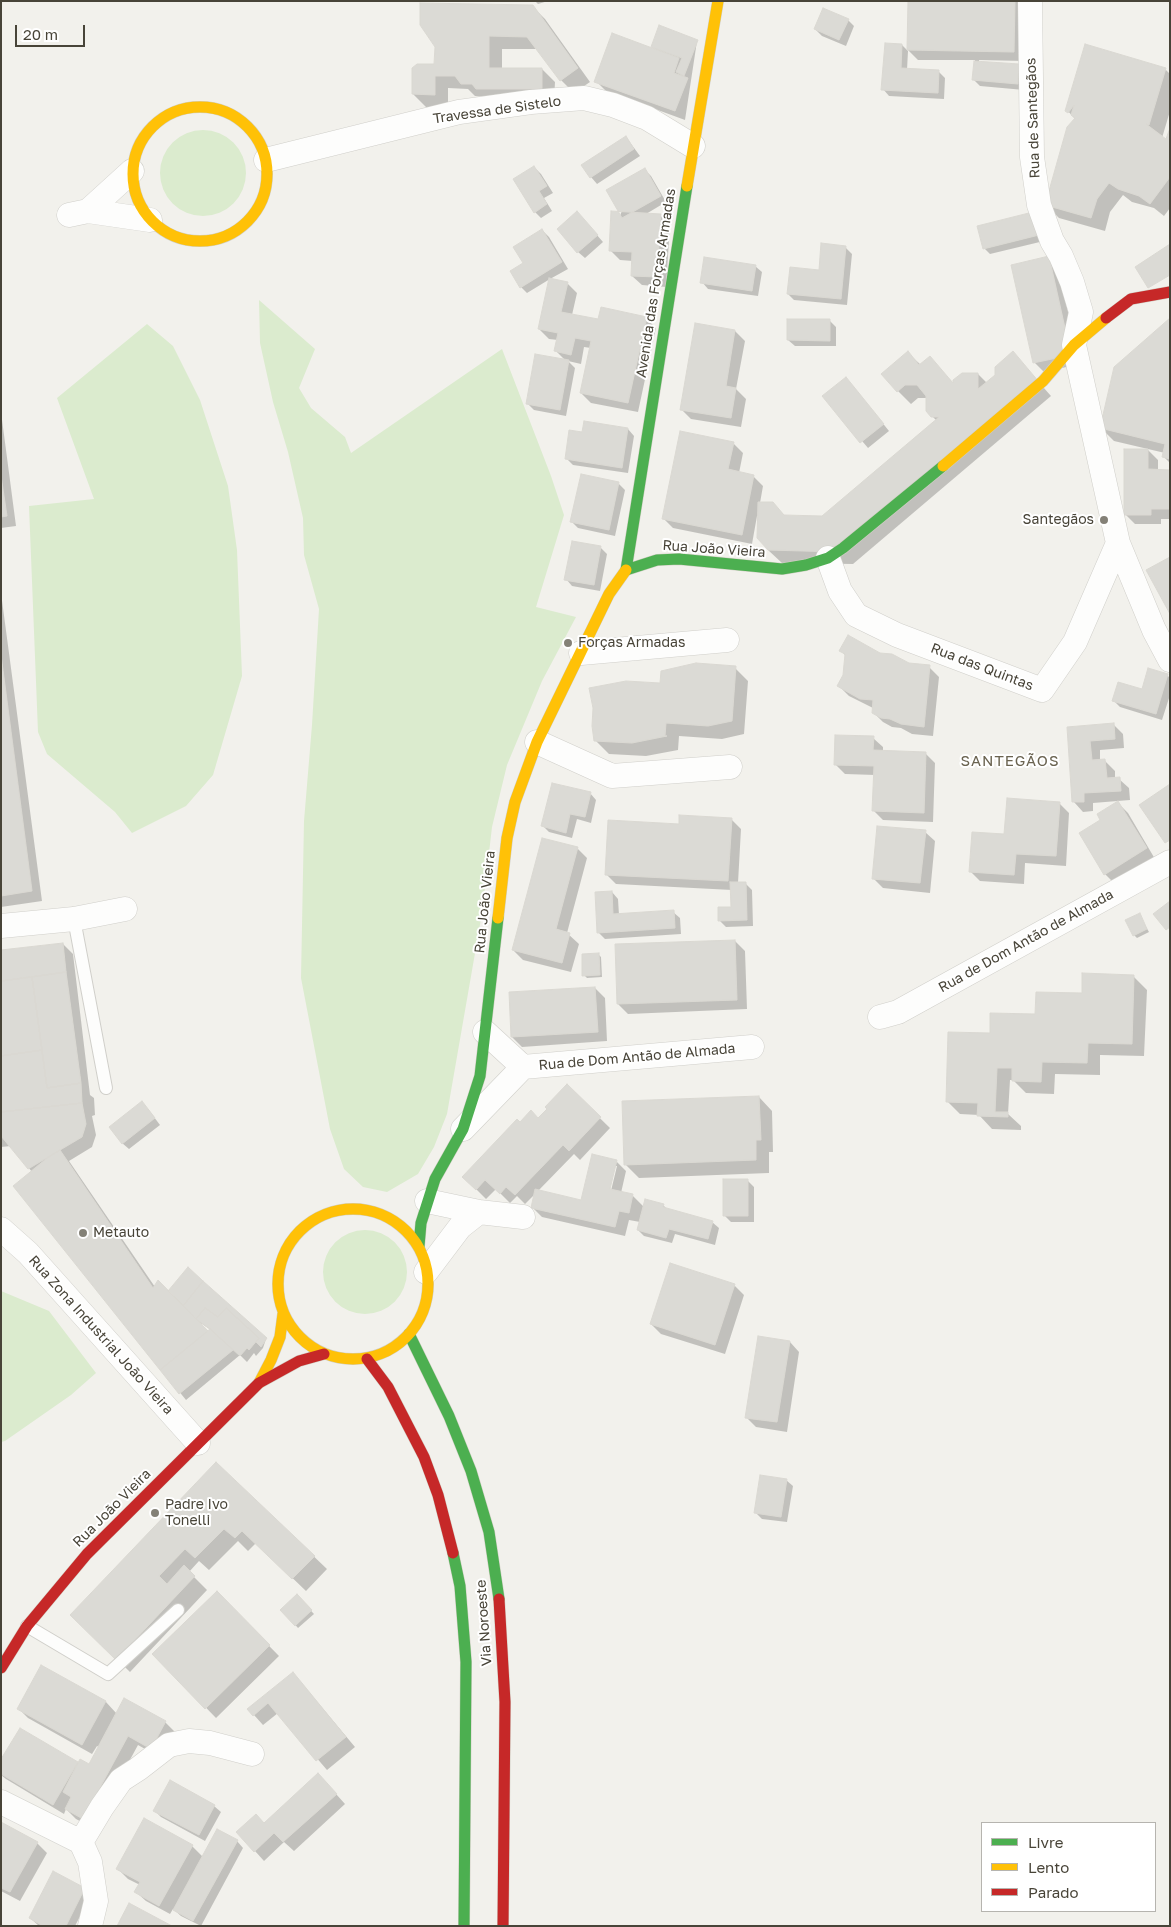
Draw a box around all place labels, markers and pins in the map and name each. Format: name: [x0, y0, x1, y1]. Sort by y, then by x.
place label: Santegãos: [1023, 512, 1094, 528]
marker: Santegãos: [1098, 514, 1110, 526]
place label: Forças Armadas: [578, 635, 685, 651]
marker: Forças Armadas: [562, 637, 574, 649]
place label: Metauto: [93, 1225, 149, 1241]
marker: Metauto: [77, 1227, 89, 1239]
place label: Padre Ivo Tonelli: [165, 1497, 228, 1530]
marker: Padre Ivo Tonelli: [149, 1507, 161, 1519]

